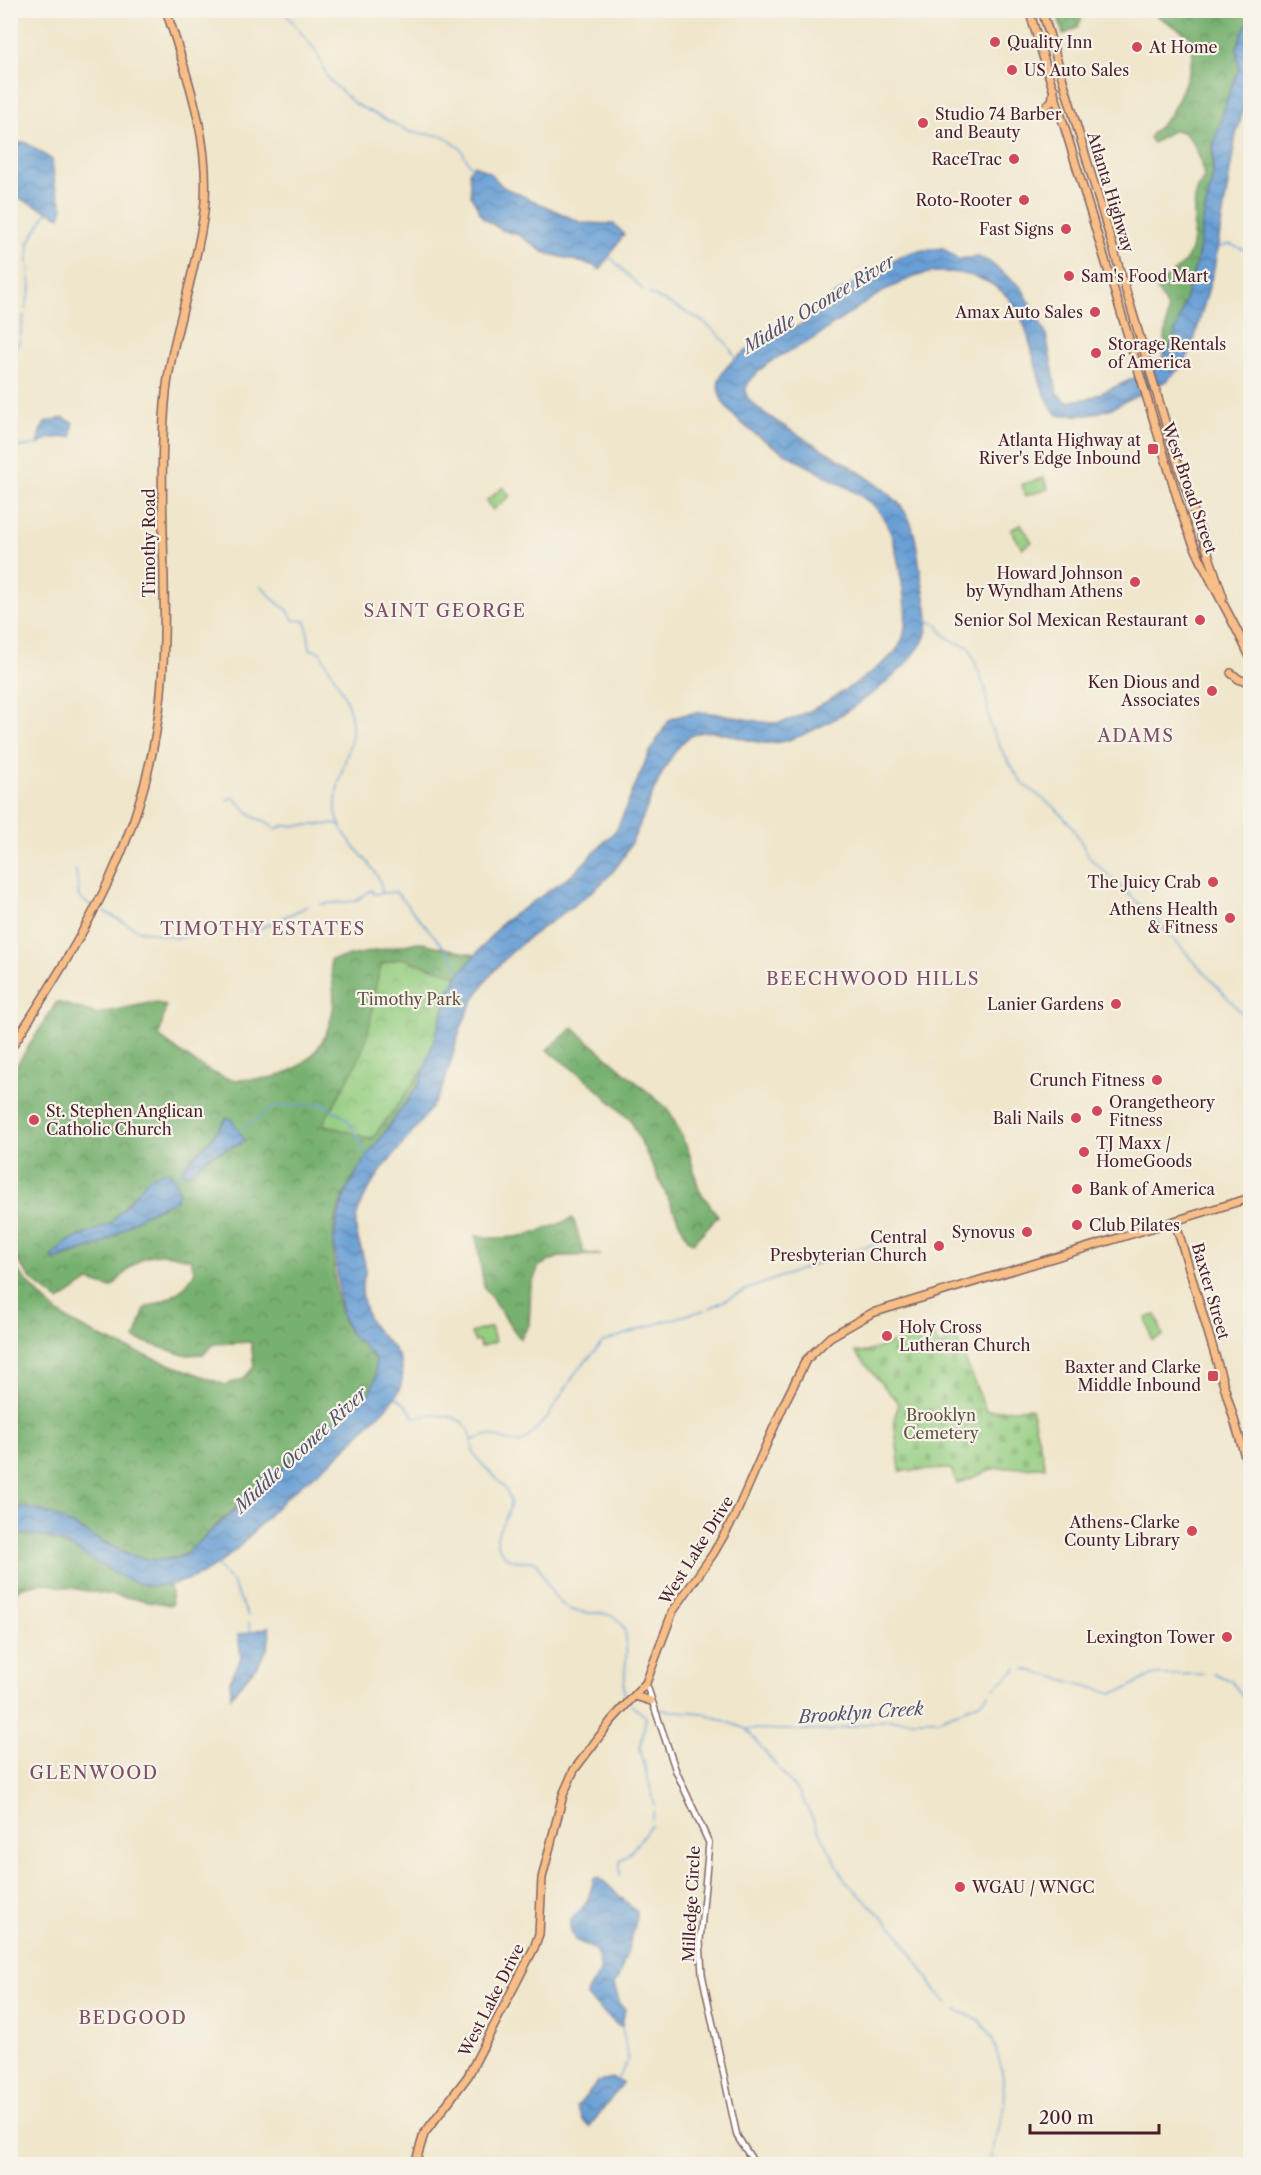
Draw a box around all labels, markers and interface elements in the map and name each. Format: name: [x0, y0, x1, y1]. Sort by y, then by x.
place label: Quality Inn: [1007, 32, 1093, 52]
marker: Quality Inn: [988, 35, 1002, 49]
place label: At Home: [1148, 37, 1218, 57]
marker: At Home: [1130, 40, 1144, 54]
place label: US Auto Sales: [1024, 60, 1129, 80]
marker: US Auto Sales: [1005, 63, 1019, 77]
place label: Studio 74 Barber and Beauty: [935, 104, 1062, 142]
marker: Studio 74 Barber and Beauty: [916, 116, 930, 130]
street label: Atlanta Highway: [1083, 128, 1139, 256]
place label: RaceTrac: [931, 149, 1002, 169]
marker: RaceTrac: [1007, 152, 1021, 166]
place label: Roto-Rooter: [915, 190, 1012, 210]
marker: Roto-Rooter: [1017, 193, 1031, 207]
place label: Fast Signs: [979, 219, 1054, 239]
marker: Fast Signs: [1059, 222, 1073, 236]
water label: Middle Oconee River: [737, 249, 900, 359]
place label: Sam's Food Mart: [1081, 266, 1209, 286]
marker: Sam's Food Mart: [1062, 269, 1076, 283]
place label: Amax Auto Sales: [954, 302, 1083, 322]
marker: Amax Auto Sales: [1088, 305, 1102, 319]
place label: Storage Rentals of America: [1108, 334, 1226, 372]
marker: Storage Rentals of America: [1089, 346, 1103, 360]
street label: West Broad Street: [1158, 419, 1222, 556]
place label: Atlanta Highway at River's Edge Inbound: [979, 430, 1141, 468]
marker: Atlanta Highway at River's Edge Inbound: [1146, 442, 1160, 456]
street label: Timothy Road: [139, 488, 159, 597]
place label: Howard Johnson by Wyndham Athens: [966, 563, 1123, 601]
marker: Howard Johnson by Wyndham Athens: [1128, 575, 1142, 589]
district label: SAINT GEORGE: [364, 600, 526, 622]
place label: Senior Sol Mexican Restaurant: [954, 610, 1188, 630]
marker: Senior Sol Mexican Restaurant: [1193, 613, 1207, 627]
place label: Ken Dious and Associates: [1088, 672, 1200, 710]
marker: Ken Dious and Associates: [1205, 684, 1219, 698]
district label: ADAMS: [1096, 725, 1175, 747]
place label: The Juicy Crab: [1088, 872, 1201, 892]
marker: The Juicy Crab: [1206, 875, 1220, 889]
place label: Athens Health & Fitness: [1108, 899, 1218, 937]
marker: Athens Health & Fitness: [1223, 911, 1237, 925]
district label: TIMOTHY ESTATES: [160, 918, 366, 940]
district label: BEECHWOOD HILLS: [766, 968, 980, 990]
park label: Timothy Park: [357, 989, 462, 1009]
place label: Lanier Gardens: [987, 994, 1104, 1014]
marker: Lanier Gardens: [1109, 997, 1123, 1011]
place label: Crunch Fitness: [1030, 1070, 1145, 1090]
marker: Crunch Fitness: [1150, 1073, 1164, 1087]
place label: Orangetheory Fitness: [1109, 1092, 1216, 1130]
place label: St. Stephen Anglican Catholic Church: [46, 1101, 203, 1139]
marker: Orangetheory Fitness: [1090, 1104, 1104, 1118]
place label: Bali Nails: [993, 1108, 1064, 1128]
marker: Bali Nails: [1069, 1111, 1083, 1125]
marker: St. Stephen Anglican Catholic Church: [27, 1113, 41, 1127]
place label: TJ Maxx / HomeGoods: [1096, 1133, 1192, 1171]
marker: TJ Maxx / HomeGoods: [1077, 1145, 1091, 1159]
place label: Bank of America: [1089, 1179, 1216, 1199]
marker: Bank of America: [1070, 1182, 1084, 1196]
place label: Club Pilates: [1089, 1215, 1180, 1235]
marker: Club Pilates: [1070, 1218, 1084, 1232]
place label: Synovus: [952, 1222, 1015, 1242]
marker: Synovus: [1020, 1225, 1034, 1239]
place label: Central Presbyterian Church: [770, 1227, 927, 1265]
marker: Central Presbyterian Church: [932, 1239, 946, 1253]
street label: Baxter Street: [1188, 1240, 1234, 1342]
place label: Holy Cross Lutheran Church: [899, 1317, 1031, 1355]
marker: Holy Cross Lutheran Church: [880, 1329, 894, 1343]
place label: Baxter and Clarke Middle Inbound: [1064, 1357, 1201, 1395]
marker: Baxter and Clarke Middle Inbound: [1206, 1369, 1220, 1383]
water label: Middle Oconee River: [229, 1382, 373, 1519]
park label: Brooklyn Cemetery: [903, 1405, 980, 1443]
street label: West Lake Drive: [654, 1492, 737, 1609]
place label: Athens-Clarke County Library: [1064, 1512, 1181, 1550]
marker: Athens-Clarke County Library: [1185, 1524, 1199, 1538]
place label: Lexington Tower: [1086, 1627, 1215, 1647]
marker: Lexington Tower: [1220, 1630, 1234, 1644]
water label: Brooklyn Creek: [796, 1698, 925, 1728]
district label: GLENWOOD: [29, 1762, 159, 1784]
street label: Milledge Circle: [678, 1845, 704, 1963]
place label: WGAU / WNGC: [971, 1877, 1095, 1897]
marker: WGAU / WNGC: [953, 1880, 967, 1894]
street label: West Lake Drive: [453, 1940, 528, 2061]
district label: BEDGOOD: [79, 2007, 187, 2029]
scale bar: [1030, 2097, 1159, 2135]
text: 200 m: [1039, 2107, 1094, 2129]

